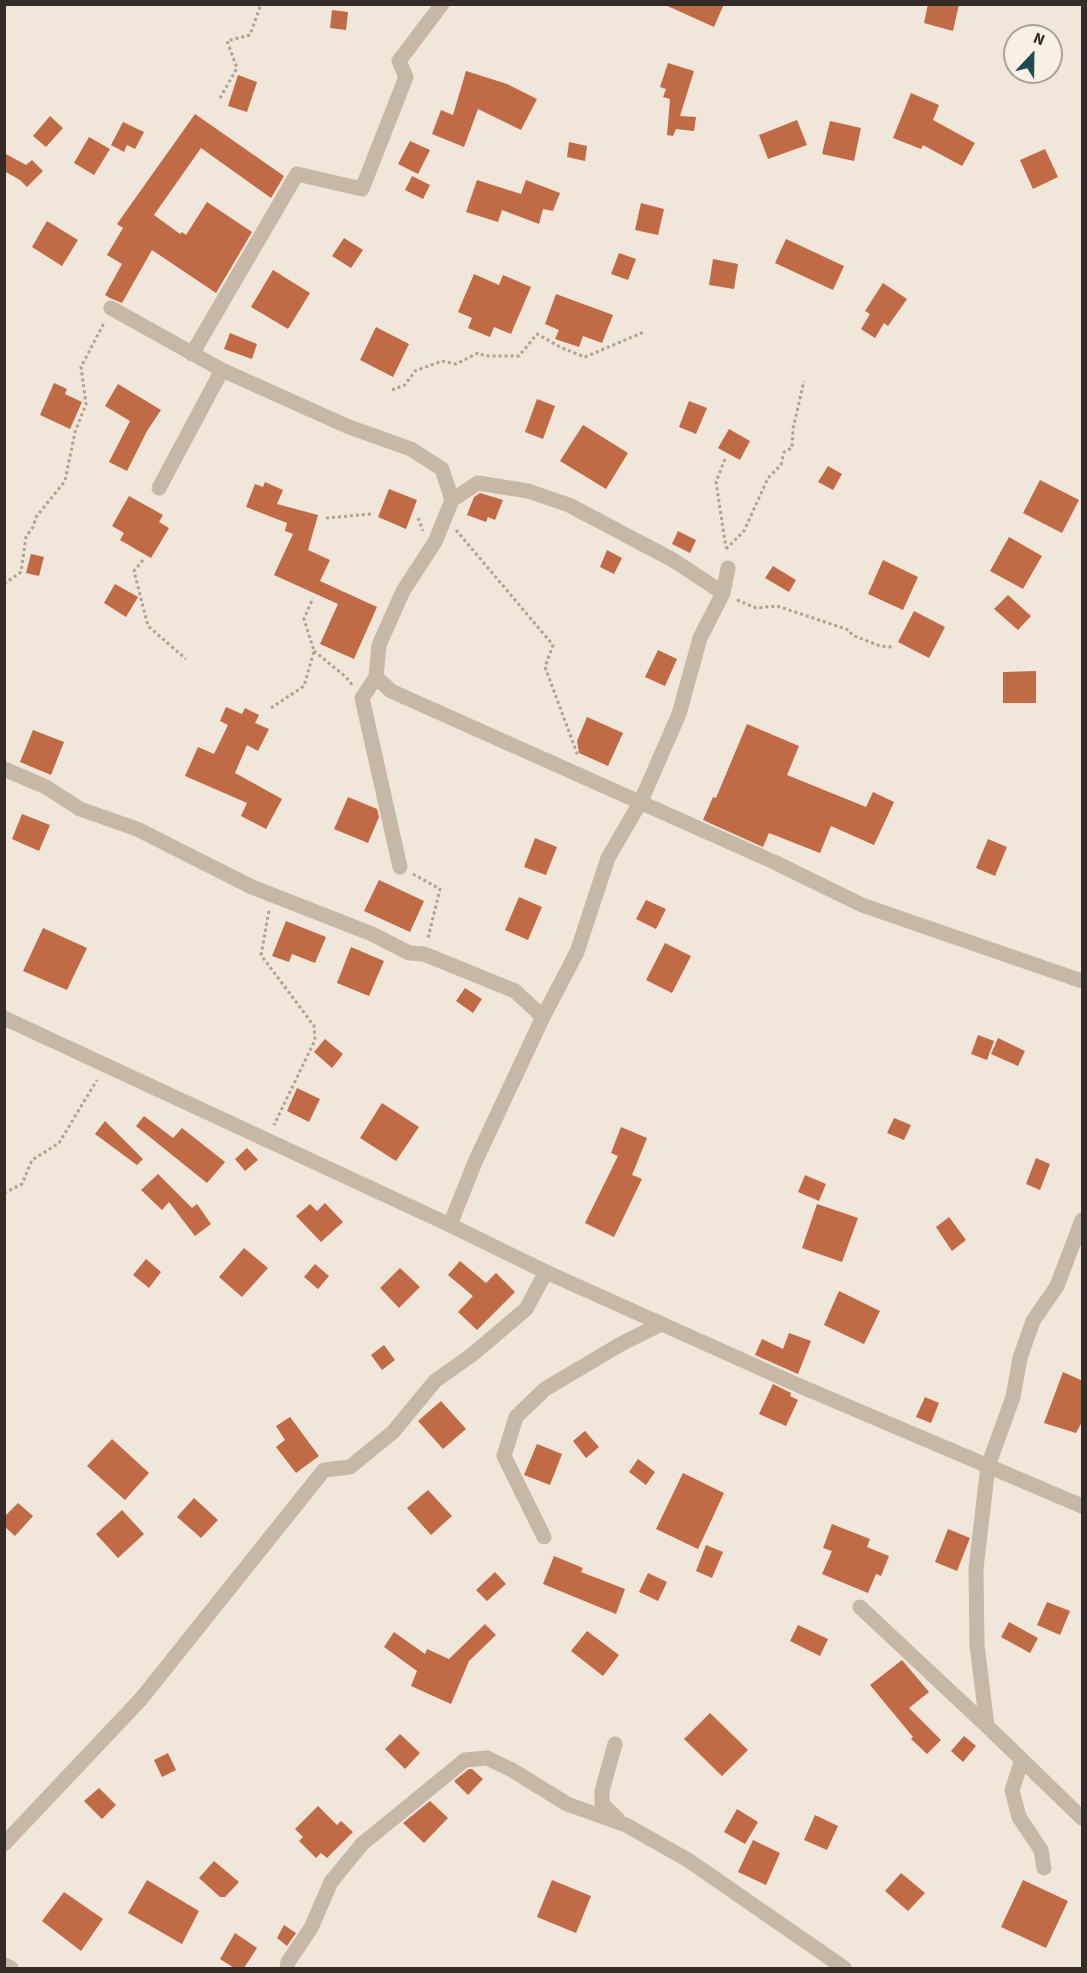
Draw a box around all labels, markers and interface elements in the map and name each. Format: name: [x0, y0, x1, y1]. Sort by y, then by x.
north arrow: [1003, 24, 1063, 84]
text: N: [1030, 27, 1048, 51]

